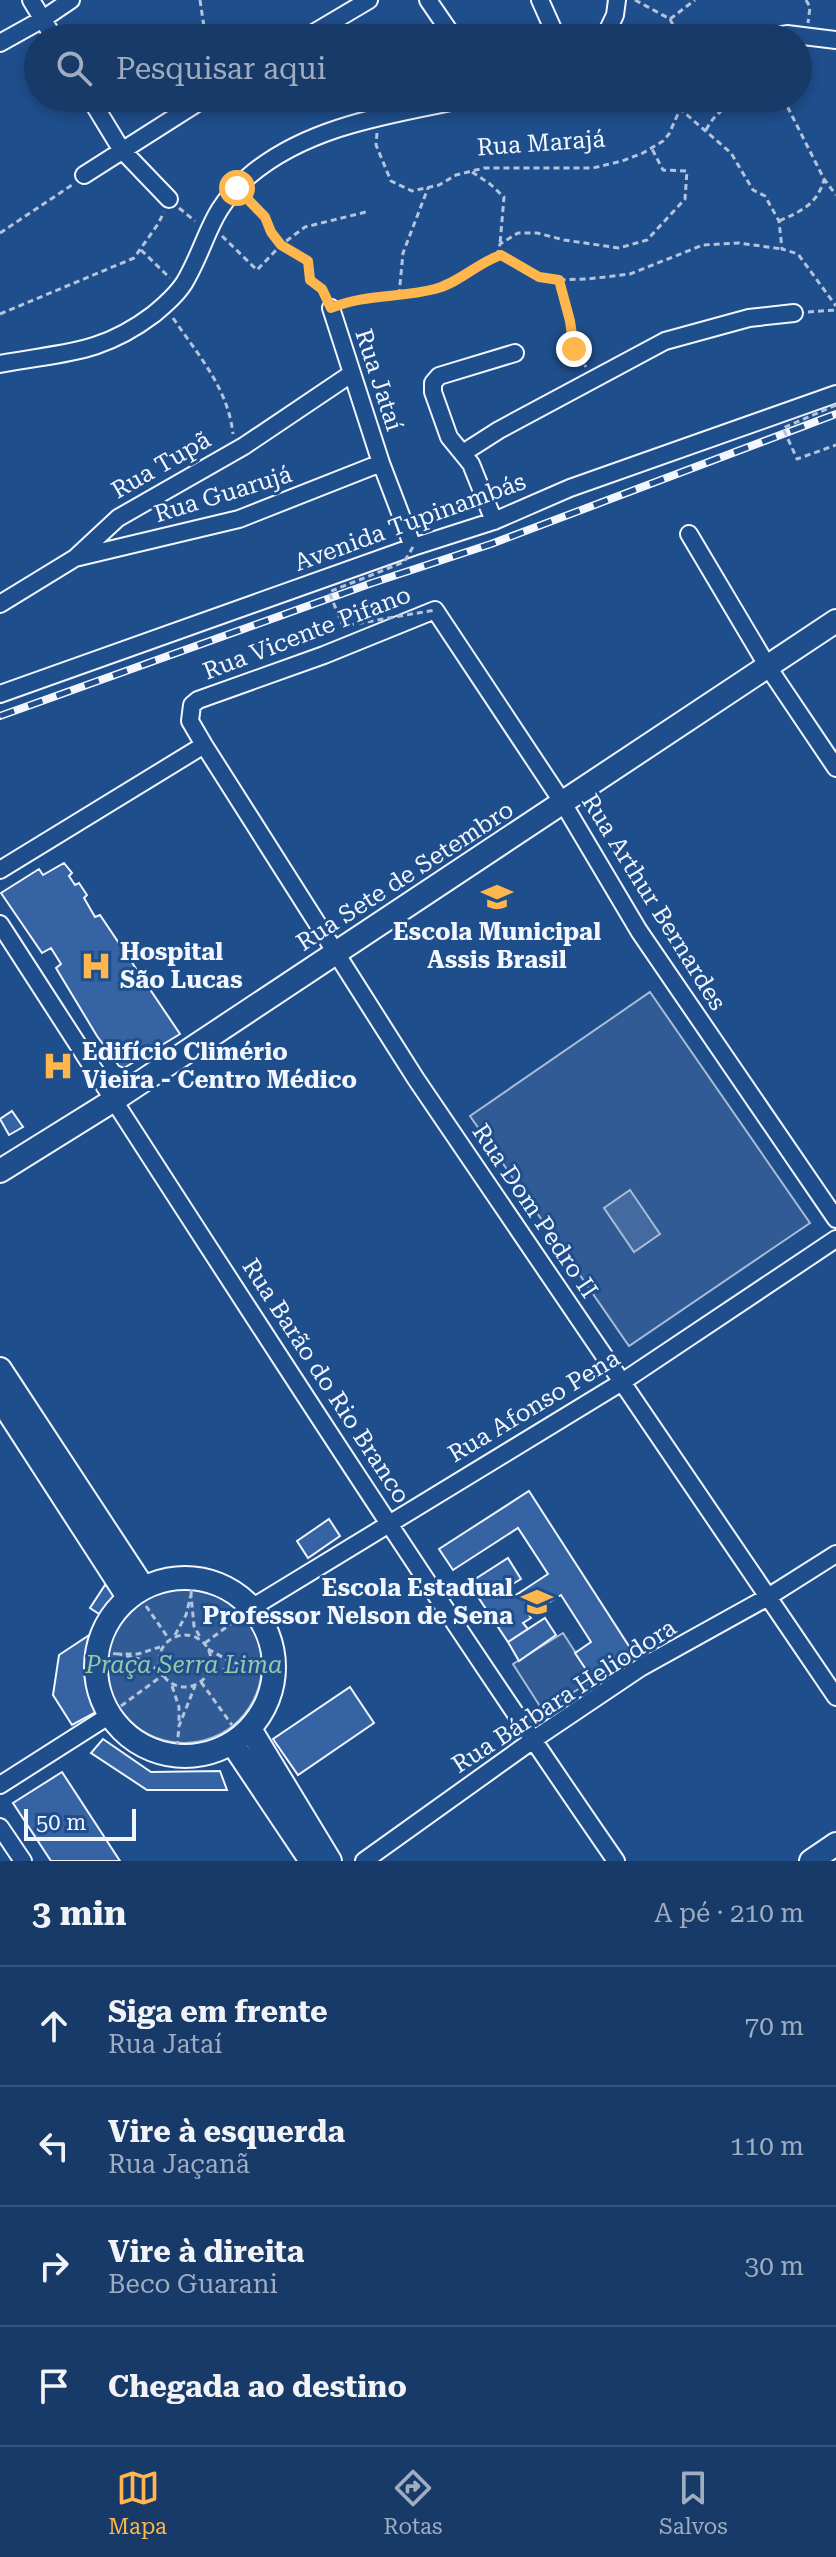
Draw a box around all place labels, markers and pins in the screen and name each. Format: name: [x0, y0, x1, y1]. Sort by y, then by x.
school or university icon: Escola Municipal Assis Brasil: [480, 880, 514, 914]
place label: Escola Municipal Assis Brasil: [393, 918, 601, 974]
place label: Hospital São Lucas: [120, 938, 243, 994]
hospital icon: Hospital São Lucas: [79, 949, 113, 983]
place label: Edifício Climério Vieira - Centro Médico: [82, 1038, 357, 1094]
hospital icon: Edifício Climério Vieira - Centro Médico: [41, 1049, 75, 1083]
place label: Escola Estadual Professor Nelson de Sena: [203, 1574, 513, 1630]
school or university icon: Escola Estadual Professor Nelson de Sena: [520, 1585, 554, 1619]

